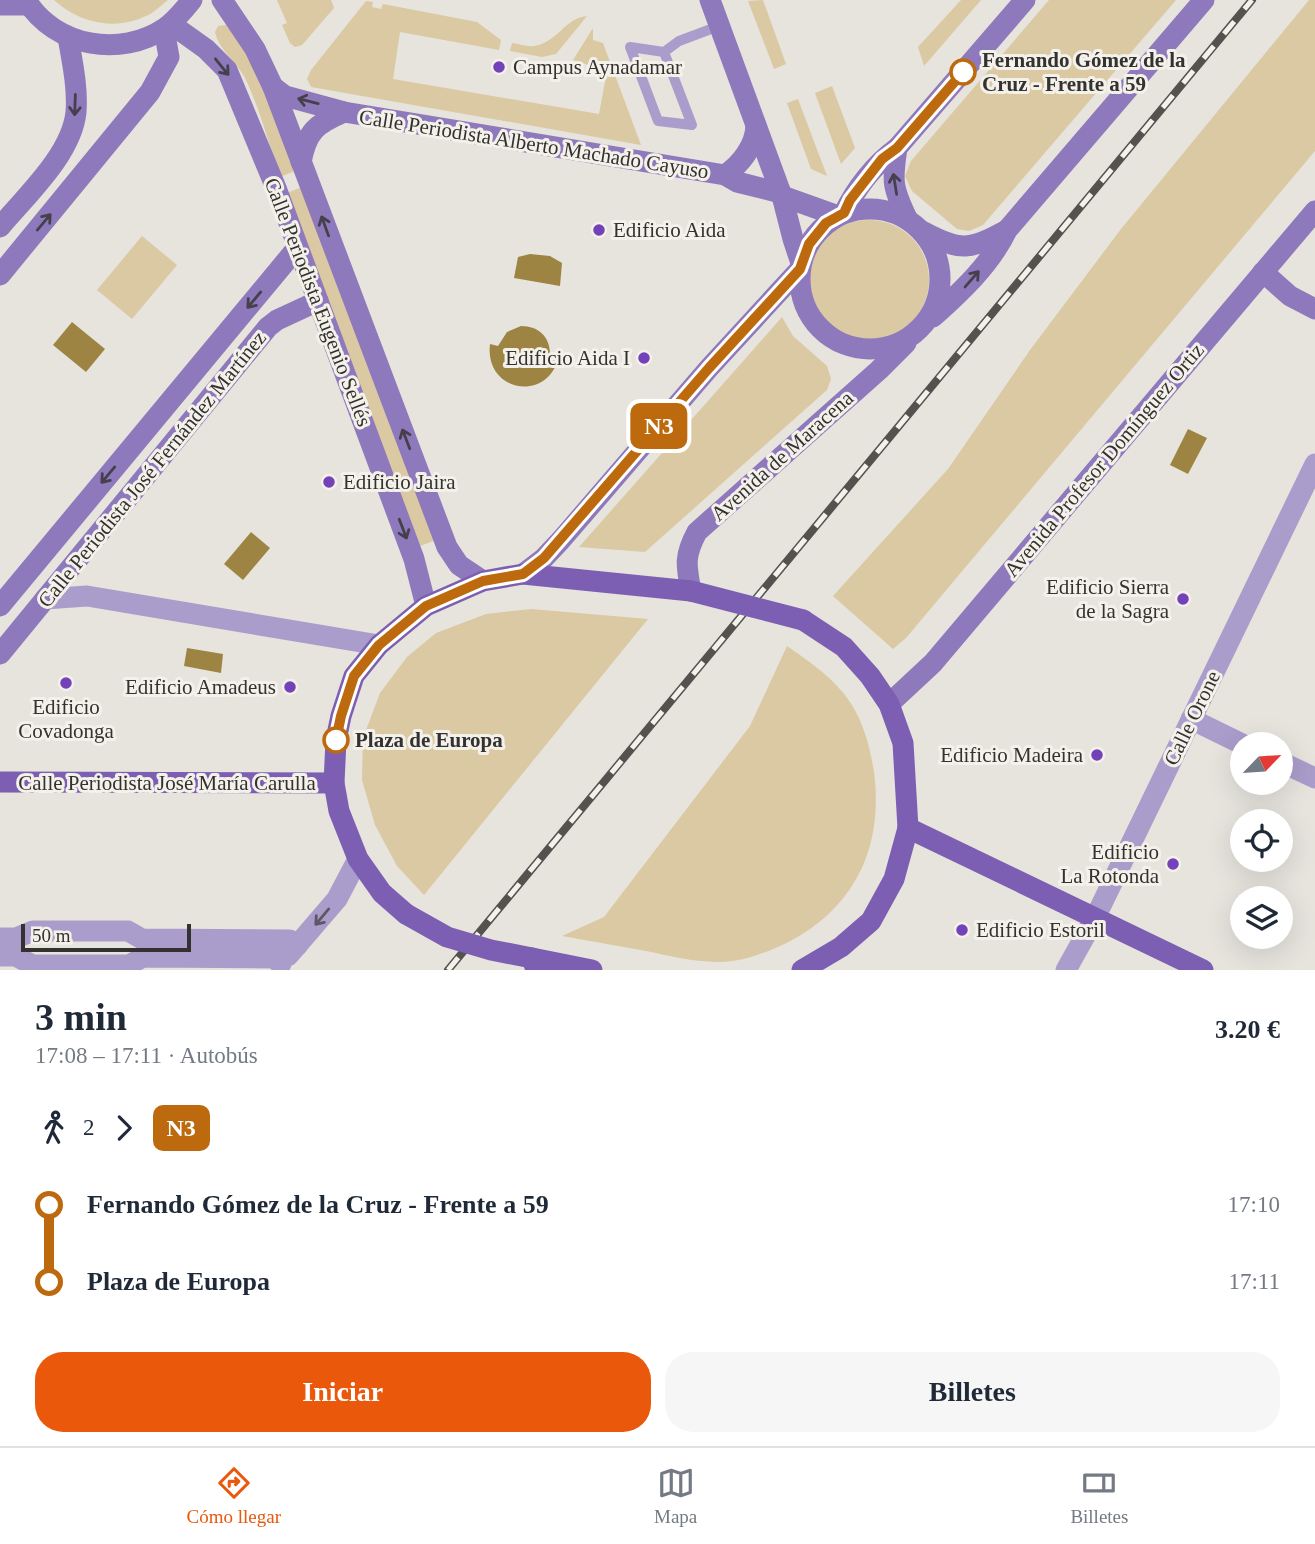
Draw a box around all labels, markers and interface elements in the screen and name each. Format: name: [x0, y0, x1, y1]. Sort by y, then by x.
place label: Fernando Gómez de la Cruz - Frente a 59: [982, 48, 1186, 96]
place label: Campus Aynadamar: [513, 55, 682, 79]
one-way arrow: [215, 58, 230, 76]
marker: Campus Aynadamar: [491, 59, 507, 75]
marker: Fernando Gómez de la Cruz - Frente a 59: [950, 59, 976, 85]
one-way arrow: [69, 93, 82, 116]
one-way arrow: [297, 94, 320, 107]
street label: Calle Periodista Alberto Machado Cayuso: [358, 105, 710, 183]
one-way arrow: [888, 173, 901, 195]
street label: Calle Periodista Eugenio Sellés: [259, 174, 377, 430]
one-way arrow: [36, 214, 52, 232]
one-way arrow: [317, 216, 330, 238]
place label: Edificio Aida: [613, 218, 726, 242]
marker: Edificio Aida: [591, 222, 607, 238]
one-way arrow: [963, 271, 980, 288]
one-way arrow: [246, 291, 262, 309]
street label: Calle Periodista José Fernández Martínez: [33, 326, 271, 612]
street label: Avenida Profesor Domínguez Ortiz: [999, 338, 1209, 582]
place label: Edificio Aida I: [505, 346, 630, 370]
marker: Edificio Aida I: [636, 350, 652, 366]
street label: Avenida de Maracena: [706, 386, 858, 526]
line badge: N3: [628, 403, 690, 449]
text: N3: [644, 413, 674, 439]
one-way arrow: [398, 428, 411, 450]
one-way arrow: [101, 466, 116, 484]
place label: Edificio Jaira: [343, 470, 456, 494]
marker: Edificio Jaira: [321, 474, 337, 490]
one-way arrow: [398, 518, 411, 540]
place label: Edificio Sierra de la Sagra: [1046, 575, 1170, 623]
marker: Edificio Sierra de la Sagra: [1175, 591, 1191, 607]
street label: Calle Orone: [1159, 667, 1225, 769]
marker: Edificio Covadonga: [58, 675, 74, 691]
place label: Edificio Amadeus: [125, 675, 276, 699]
marker: Edificio Amadeus: [282, 679, 298, 695]
place label: Edificio Covadonga: [18, 695, 114, 743]
marker: Plaza de Europa: [323, 727, 349, 753]
place label: Plaza de Europa: [355, 728, 503, 752]
north arrow: [1230, 732, 1293, 794]
map controls: [1230, 732, 1293, 949]
place label: Edificio Madeira: [940, 743, 1084, 767]
marker: Edificio Madeira: [1089, 747, 1105, 763]
street label: Calle Periodista José María Carulla: [18, 771, 316, 795]
button: locate: [1230, 809, 1293, 872]
place label: Edificio La Rotonda: [1060, 840, 1160, 888]
marker: Edificio La Rotonda: [1165, 856, 1181, 872]
button: layers: [1230, 886, 1293, 949]
one-way arrow: [314, 907, 330, 925]
place label: Edificio Estoril: [976, 918, 1105, 942]
scale bar: [21, 921, 191, 953]
marker: Edificio Estoril: [954, 922, 970, 938]
text: 50 m: [32, 925, 71, 946]
text: 3 min: [35, 996, 127, 1038]
text: 3.20 €: [1215, 1015, 1280, 1044]
text: 17:08 – 17:11 · Autobús: [35, 1043, 258, 1068]
icon: walk: [35, 1109, 73, 1147]
icon: forward: [105, 1109, 143, 1147]
text: 2: [83, 1115, 95, 1140]
text: N3: [167, 1115, 196, 1141]
text: Fernando Gómez de la Cruz - Frente a 59: [87, 1190, 549, 1219]
text: 17:10: [1228, 1192, 1280, 1217]
text: Plaza de Europa: [87, 1267, 270, 1296]
text: 17:11: [1228, 1269, 1280, 1294]
button: Iniciar: [35, 1352, 651, 1432]
button: Billetes: [665, 1352, 1280, 1432]
tab: Cómo llegar: [187, 1464, 281, 1528]
tab: Mapa: [654, 1464, 697, 1528]
tab: Billetes: [1070, 1464, 1128, 1528]

